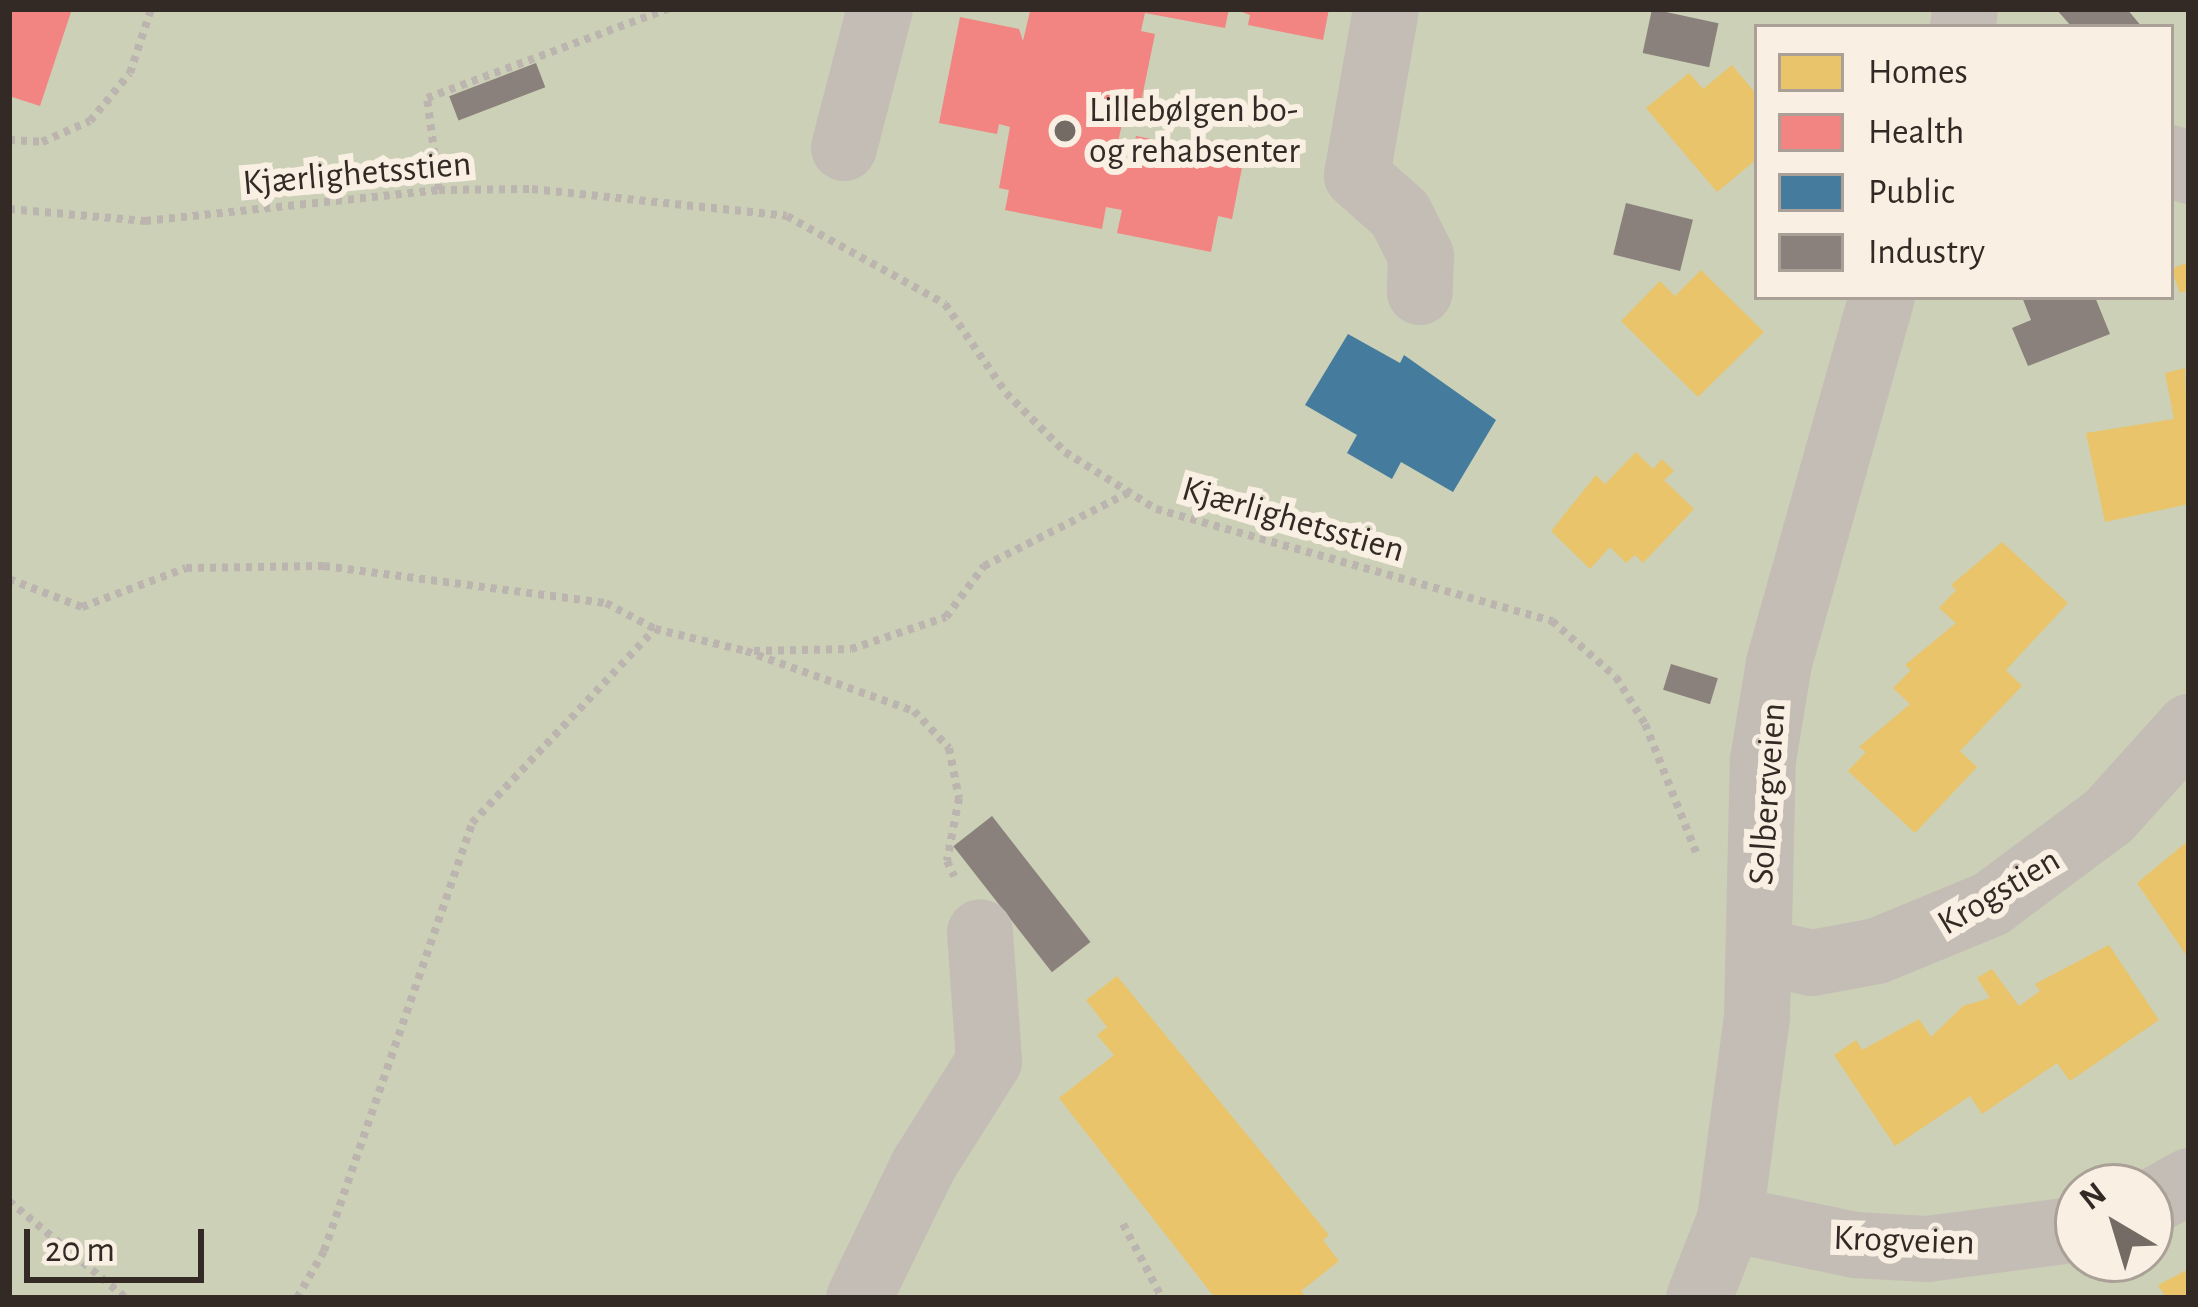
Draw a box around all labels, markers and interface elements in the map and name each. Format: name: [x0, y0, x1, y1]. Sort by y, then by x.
legend: [1754, 24, 2174, 300]
text: Homes: [1868, 54, 1968, 90]
place label: Lillebølgen bo- og rehabsenter: [1089, 88, 1300, 173]
text: Health: [1868, 114, 1964, 150]
marker: Lillebølgen bo- og rehabsenter: [1052, 118, 1078, 144]
street label: Kjærlighetsstien: [241, 142, 473, 206]
text: Public: [1868, 174, 1955, 210]
text: Industry: [1868, 234, 1985, 270]
street label: Kjærlighetsstien: [1177, 468, 1409, 572]
street label: Solbergveien: [1740, 702, 1796, 886]
street label: Krogstien: [1930, 839, 2068, 945]
north arrow: [2054, 1163, 2174, 1283]
text: N: [2074, 1177, 2113, 1217]
scale bar: [30, 1205, 210, 1279]
street label: Krogveien: [1833, 1217, 1975, 1265]
text: 20 m: [45, 1232, 115, 1268]

